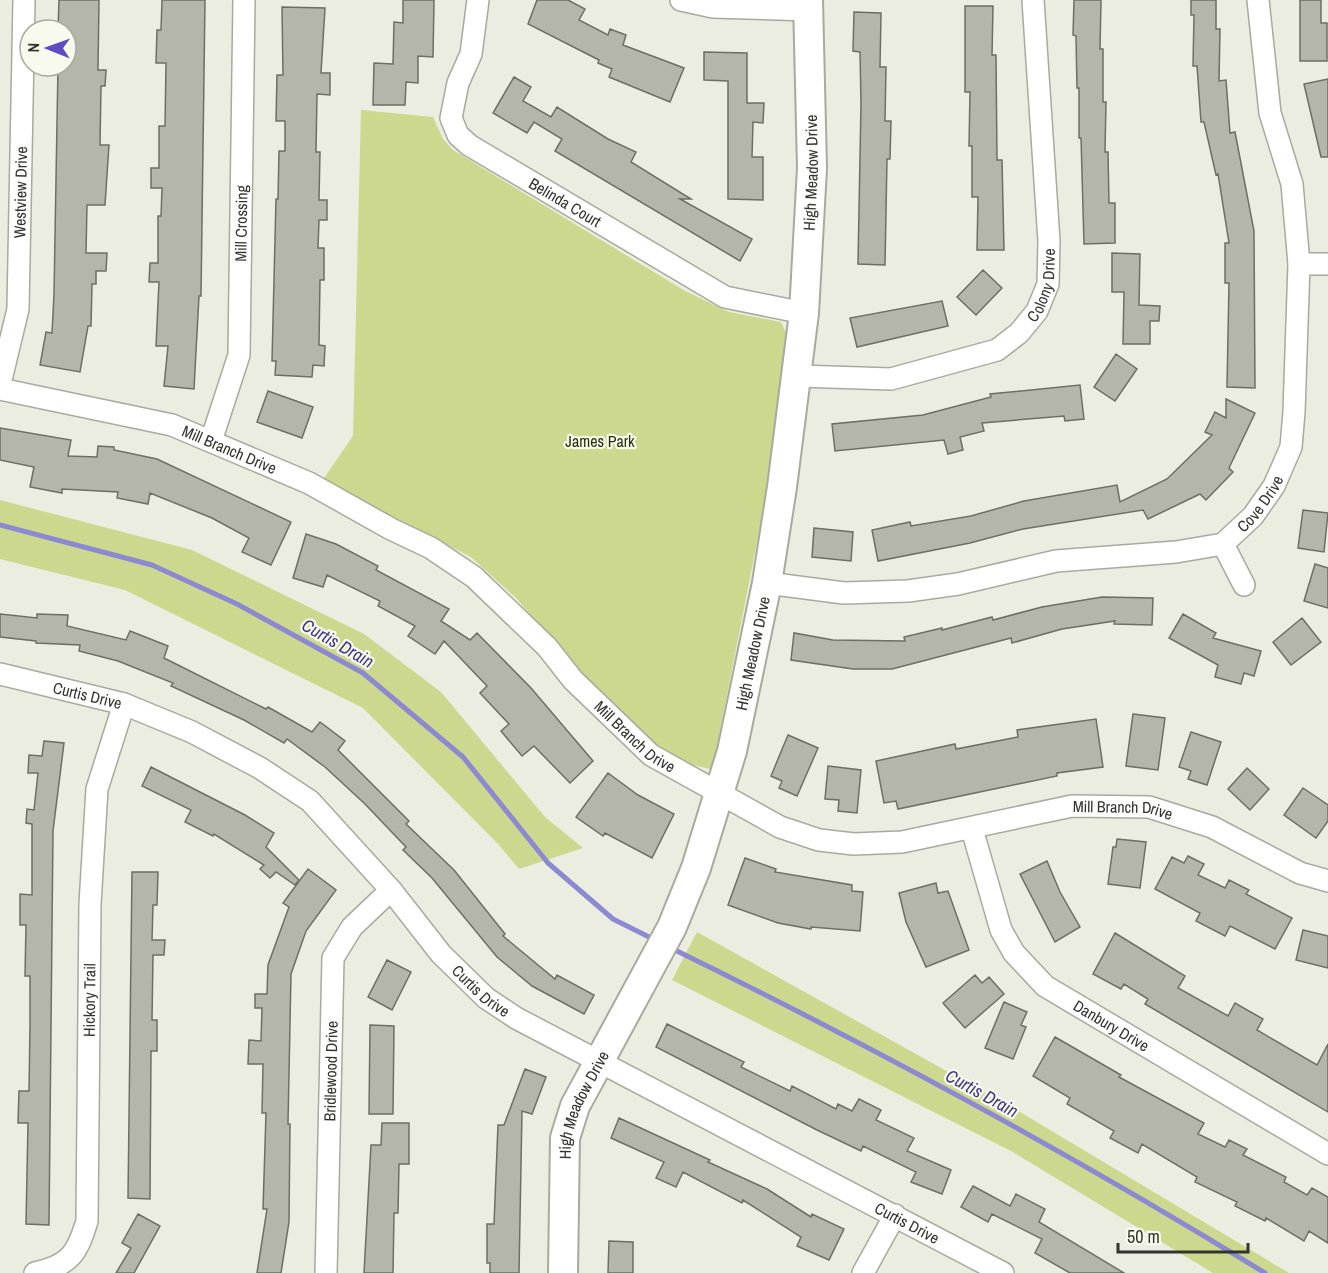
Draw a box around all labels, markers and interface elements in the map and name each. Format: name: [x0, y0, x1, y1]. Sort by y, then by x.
north arrow: [18, 18, 78, 78]
text: N: [22, 43, 44, 53]
street label: High Meadow Drive: [798, 114, 823, 231]
street label: Westview Drive: [8, 146, 32, 238]
street label: Belinda Court: [525, 172, 606, 232]
street label: Mill Crossing: [229, 184, 252, 262]
street label: Colony Drive: [1021, 248, 1060, 327]
street label: Mill Branch Drive: [179, 420, 280, 479]
park label: James Park: [565, 430, 635, 452]
street label: Cove Drive: [1232, 472, 1288, 537]
street label: High Meadow Drive: [730, 594, 775, 712]
water label: Curtis Drain: [297, 612, 379, 674]
street label: Curtis Drive: [51, 676, 124, 714]
street label: Mill Branch Drive: [590, 696, 679, 777]
street label: Mill Branch Drive: [1073, 795, 1176, 825]
street label: Curtis Drive: [447, 960, 514, 1022]
street label: Hickory Trail: [78, 963, 100, 1037]
street label: Danbury Drive: [1069, 994, 1153, 1056]
street label: Bridlewood Drive: [318, 1020, 343, 1122]
street label: High Meadow Drive: [554, 1047, 614, 1159]
water label: Curtis Drain: [941, 1063, 1023, 1123]
street label: Curtis Drive: [871, 1197, 943, 1249]
scale bar: [1118, 1216, 1248, 1254]
text: 50 m: [1127, 1224, 1160, 1249]

